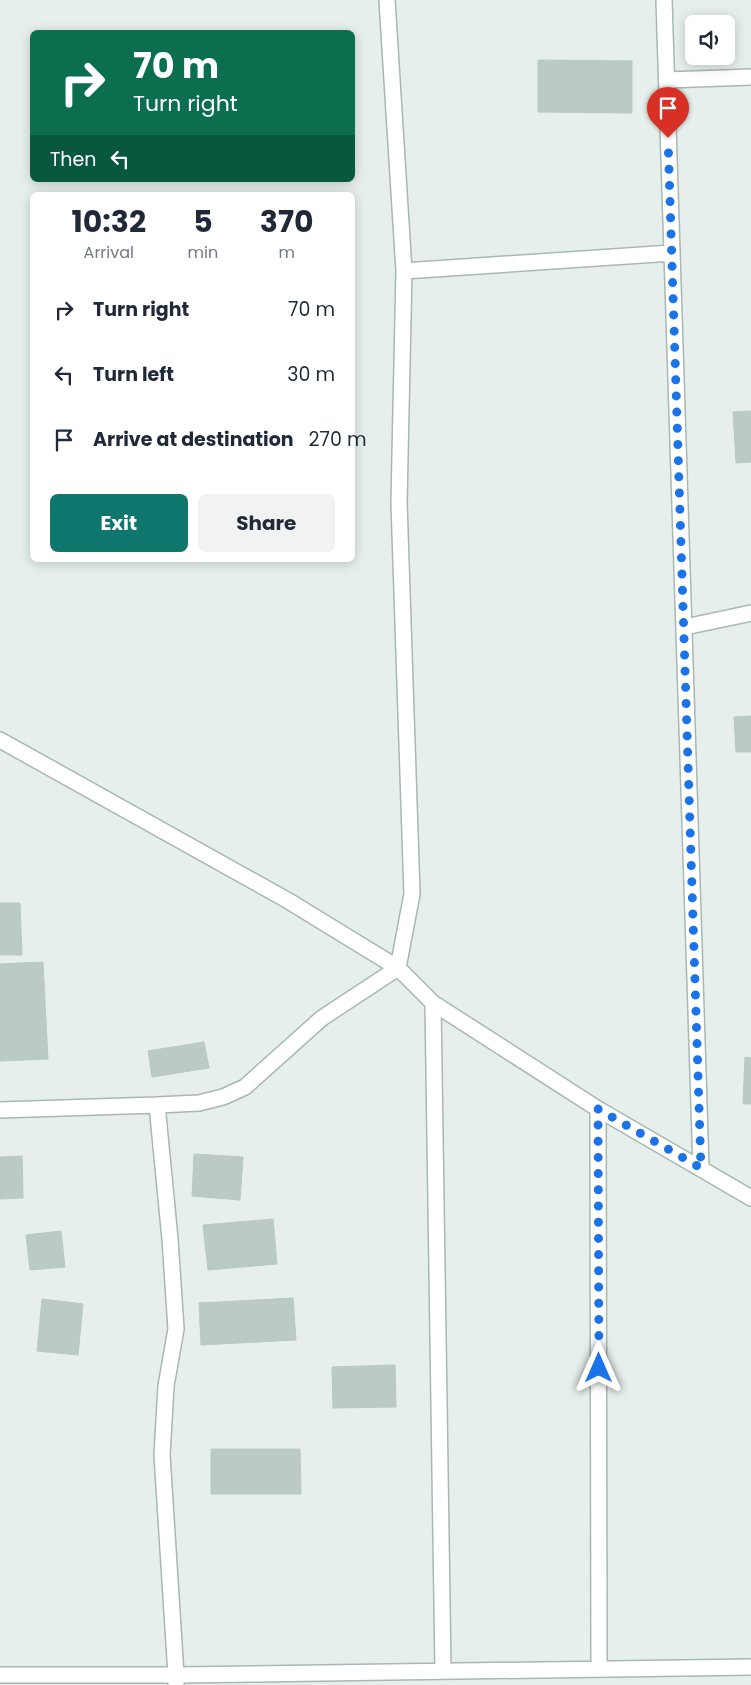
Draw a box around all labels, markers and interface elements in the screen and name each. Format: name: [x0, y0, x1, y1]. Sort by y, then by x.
map controls: [685, 15, 735, 65]
button: sound: [685, 15, 735, 65]
text: 70 m: [133, 41, 219, 90]
icon: right: [50, 50, 115, 115]
pin: [647, 87, 689, 138]
text: Turn right: [133, 88, 238, 119]
icon: arrive: [654, 94, 682, 122]
icon: left: [106, 145, 134, 173]
text: Then: [50, 146, 96, 173]
text: 10:32: [71, 200, 146, 243]
text: 5: [193, 200, 213, 243]
text: 370: [260, 200, 314, 243]
text: Arrival: [84, 241, 134, 264]
text: min: [188, 241, 218, 264]
text: m: [278, 241, 295, 264]
icon: right: [50, 296, 78, 324]
text: Turn right: [93, 296, 189, 323]
text: 70 m: [288, 296, 335, 323]
icon: left: [50, 361, 78, 389]
text: Turn left: [93, 361, 174, 388]
text: 30 m: [287, 361, 335, 388]
icon: arrive: [50, 426, 78, 454]
text: Arrive at destination: [93, 426, 294, 453]
text: 270 m: [309, 426, 366, 453]
button: Exit: [50, 494, 188, 552]
button: Share: [198, 494, 335, 552]
position arrow: [572, 1341, 624, 1393]

